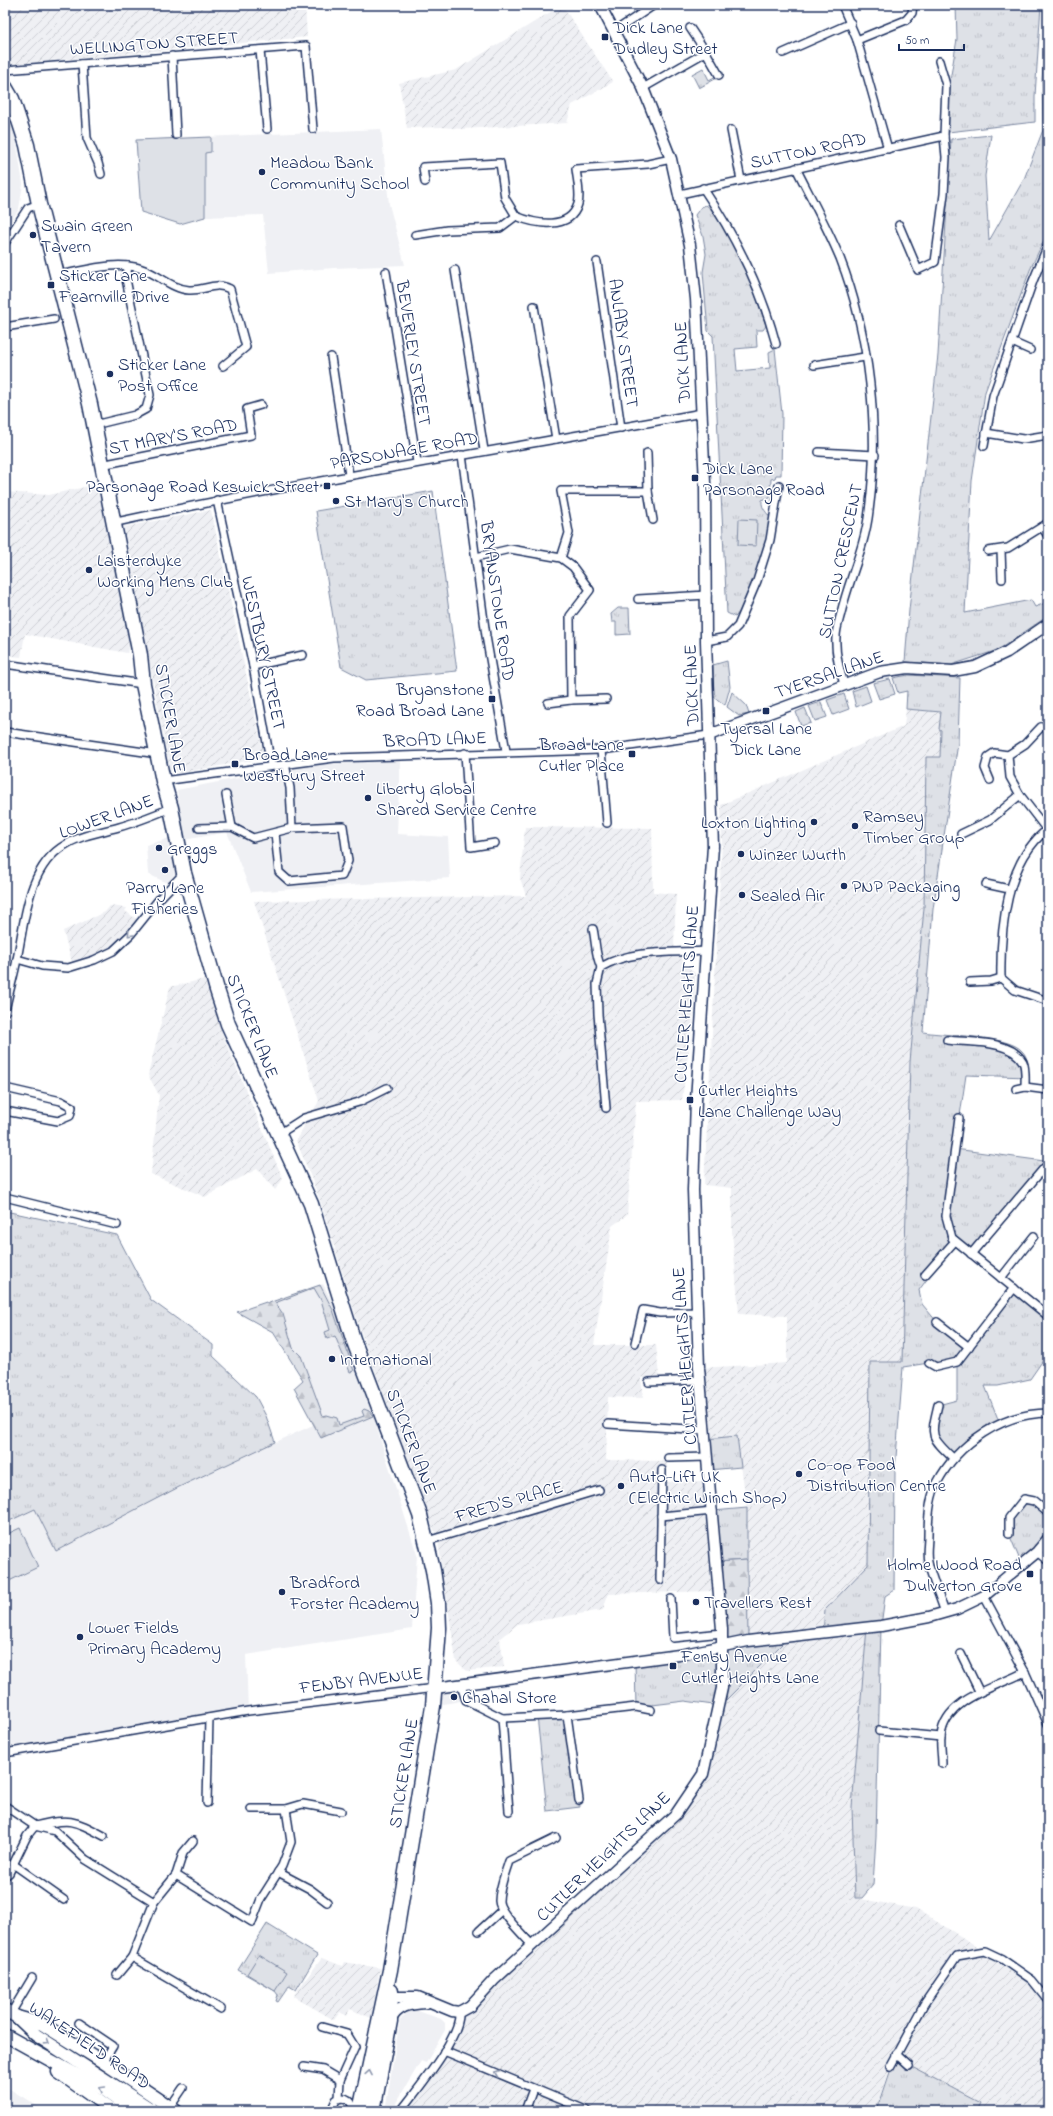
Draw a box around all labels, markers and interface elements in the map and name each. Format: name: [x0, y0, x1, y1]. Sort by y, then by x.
place label: Dick Lane Dudley Street: [612, 16, 718, 63]
street label: WELLINGTON STREET: [69, 26, 239, 64]
scale bar: [899, 26, 964, 52]
marker: Dick Lane Dudley Street: [600, 32, 610, 42]
text: 50 m: [905, 32, 929, 50]
street label: SUTTON ROAD: [748, 127, 869, 177]
place label: Meadow Bank Community School: [270, 151, 409, 198]
marker: Meadow Bank Community School: [257, 167, 267, 177]
place label: Swain Green Tavern: [41, 214, 133, 261]
marker: Swain Green Tavern: [28, 230, 38, 240]
place label: Sticker Lane Fearnville Drive: [58, 264, 170, 311]
street label: ANLABY STREET: [600, 277, 644, 409]
street label: BEVERLEY STREET: [388, 278, 436, 428]
marker: Sticker Lane Fearnville Drive: [46, 280, 56, 290]
street label: DICK LANE: [669, 321, 699, 404]
place label: Sticker Lane Post Office: [118, 353, 207, 400]
marker: Sticker Lane Post Office: [105, 369, 115, 379]
street label: ST MARY'S ROAD: [107, 413, 240, 463]
street label: PARSONAGE ROAD: [328, 426, 480, 478]
place label: Dick Lane Parsonage Road: [702, 457, 825, 505]
marker: Dick Lane Parsonage Road: [690, 473, 700, 483]
place label: Parsonage Road Keswick Street: [86, 475, 319, 502]
marker: Parsonage Road Keswick Street: [322, 481, 332, 491]
street label: SUTTON CRESCENT: [813, 482, 871, 641]
place label: St Mary's Church: [344, 490, 469, 516]
marker: St Mary's Church: [331, 496, 341, 506]
street label: BRYANSTONE ROAD: [472, 519, 520, 683]
place label: Laisterdyke Working Mens Club: [97, 549, 233, 597]
marker: Laisterdyke Working Mens Club: [84, 565, 94, 575]
street label: WESTBURY STREET: [233, 574, 291, 733]
street label: DICK LANE: [679, 644, 707, 727]
street label: TYERSAL LANE: [771, 645, 888, 707]
street label: STICKER LANE: [147, 661, 191, 775]
place label: Bryanstone Road Broad Lane: [356, 678, 485, 725]
marker: Bryanstone Road Broad Lane: [487, 694, 497, 704]
marker: Tyersal Lane Dick Lane: [761, 706, 771, 716]
place label: Tyersal Lane Dick Lane: [720, 717, 813, 764]
street label: BROAD LANE: [382, 726, 487, 756]
place label: Broad Lane Cutler Place: [538, 733, 625, 780]
place label: Broad Lane Westbury Street: [242, 743, 365, 790]
marker: Broad Lane Cutler Place: [627, 749, 637, 759]
marker: Broad Lane Westbury Street: [230, 759, 240, 769]
place label: Liberty Global Shared Service Centre: [376, 777, 537, 824]
street label: LOWER LANE: [56, 789, 158, 847]
marker: Liberty Global Shared Service Centre: [363, 793, 373, 803]
place label: Ramsey Timber Group: [863, 805, 965, 852]
place label: Loxton Lighting: [701, 811, 806, 838]
marker: Loxton Lighting: [809, 817, 819, 827]
marker: Ramsey Timber Group: [850, 821, 860, 831]
place label: Greggs: [167, 837, 217, 864]
marker: Greggs: [154, 843, 164, 853]
place label: Winzer Wurth: [749, 843, 846, 869]
marker: Winzer Wurth: [736, 849, 746, 859]
marker: Parry Lane Fisheries: [160, 865, 170, 875]
place label: PNP Packaging: [852, 875, 960, 902]
place label: Parry Lane Fisheries: [126, 876, 205, 923]
marker: PNP Packaging: [839, 881, 849, 891]
place label: Sealed Air: [750, 884, 825, 910]
marker: Sealed Air: [737, 890, 747, 900]
street label: CUTLER HEIGHTS LANE: [669, 904, 707, 1084]
one-way arrow: [128, 929, 135, 937]
street label: STICKER LANE: [218, 970, 284, 1083]
place label: Cutler Heights Lane Challenge Way: [698, 1079, 841, 1127]
marker: Cutler Heights Lane Challenge Way: [685, 1095, 695, 1105]
street label: CUTLER HEIGHTS LANE: [667, 1266, 705, 1446]
place label: International: [340, 1348, 432, 1374]
marker: International: [327, 1354, 337, 1364]
street label: STICKER LANE: [378, 1385, 442, 1498]
place label: Co-op Food Distribution Centre: [806, 1453, 947, 1500]
place label: Auto-Lift UK (Electric Winch Shop): [629, 1465, 786, 1512]
marker: Co-op Food Distribution Centre: [794, 1469, 804, 1479]
street label: FRED'S PLACE: [451, 1475, 567, 1531]
marker: Auto-Lift UK (Electric Winch Shop): [616, 1481, 626, 1491]
place label: Holme Wood Road Dulverton Grove: [887, 1553, 1023, 1600]
marker: Holme Wood Road Dulverton Grove: [1025, 1569, 1035, 1579]
place label: Bradford Forster Academy: [289, 1571, 419, 1618]
marker: Bradford Forster Academy: [277, 1587, 287, 1597]
place label: Travellers Rest: [704, 1591, 812, 1617]
marker: Travellers Rest: [691, 1597, 701, 1607]
place label: Lower Fields Primary Academy: [88, 1616, 221, 1663]
marker: Lower Fields Primary Academy: [75, 1632, 85, 1642]
place label: Fenby Avenue Cutler Heights Lane: [680, 1645, 820, 1693]
street label: FENBY AVENUE: [297, 1661, 425, 1703]
marker: Fenby Avenue Cutler Heights Lane: [668, 1661, 678, 1671]
place label: Chahal Store: [462, 1686, 557, 1712]
marker: Chahal Store: [449, 1692, 459, 1702]
street label: STICKER LANE: [383, 1716, 427, 1830]
street label: CUTLER HEIGHTS LANE: [531, 1786, 678, 1929]
street label: WAKEFIELD ROAD: [23, 1996, 155, 2097]
one-way arrow: [43, 2037, 50, 2044]
one-way arrow: [364, 2070, 373, 2076]
one-way arrow: [494, 2070, 501, 2078]
one-way arrow: [99, 2086, 106, 2093]

